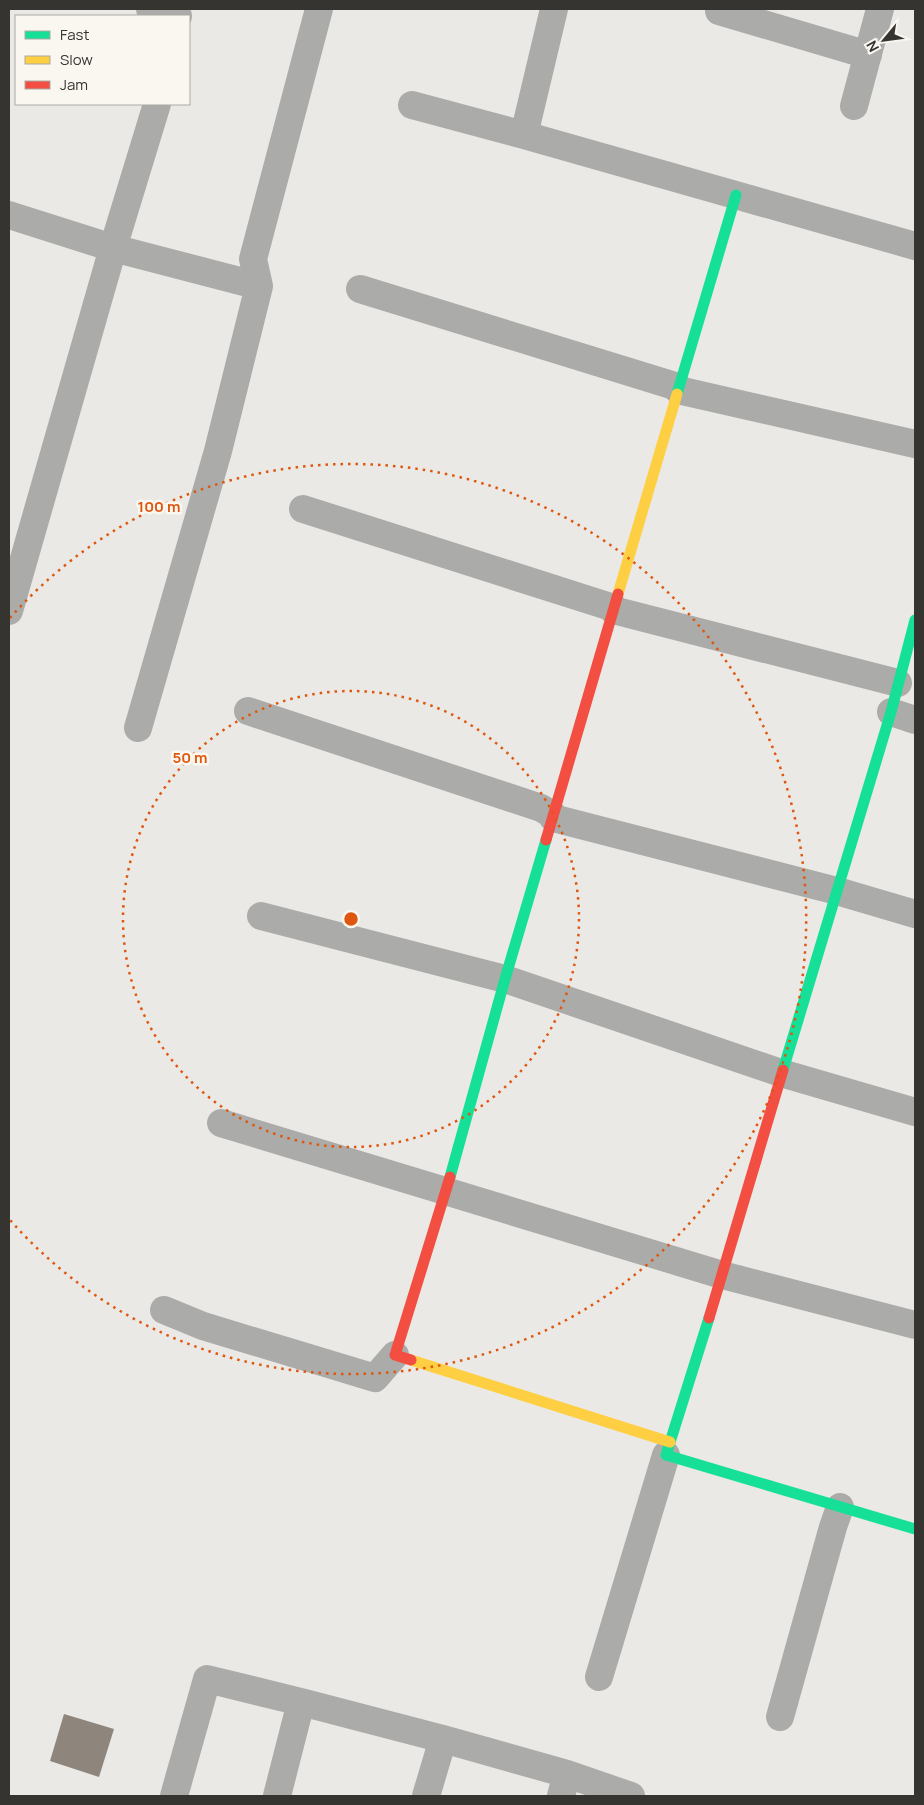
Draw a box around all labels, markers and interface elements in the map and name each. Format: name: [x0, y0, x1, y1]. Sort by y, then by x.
legend: [15, 15, 190, 105]
north arrow: [859, 15, 909, 65]
text: Fast: [60, 24, 89, 45]
text: N: [861, 38, 883, 56]
text: Slow: [60, 49, 93, 70]
text: Jam: [60, 74, 88, 95]
text: 100 m: [138, 496, 180, 517]
text: 50 m: [172, 747, 208, 768]
centre of rings: [342, 910, 360, 928]

